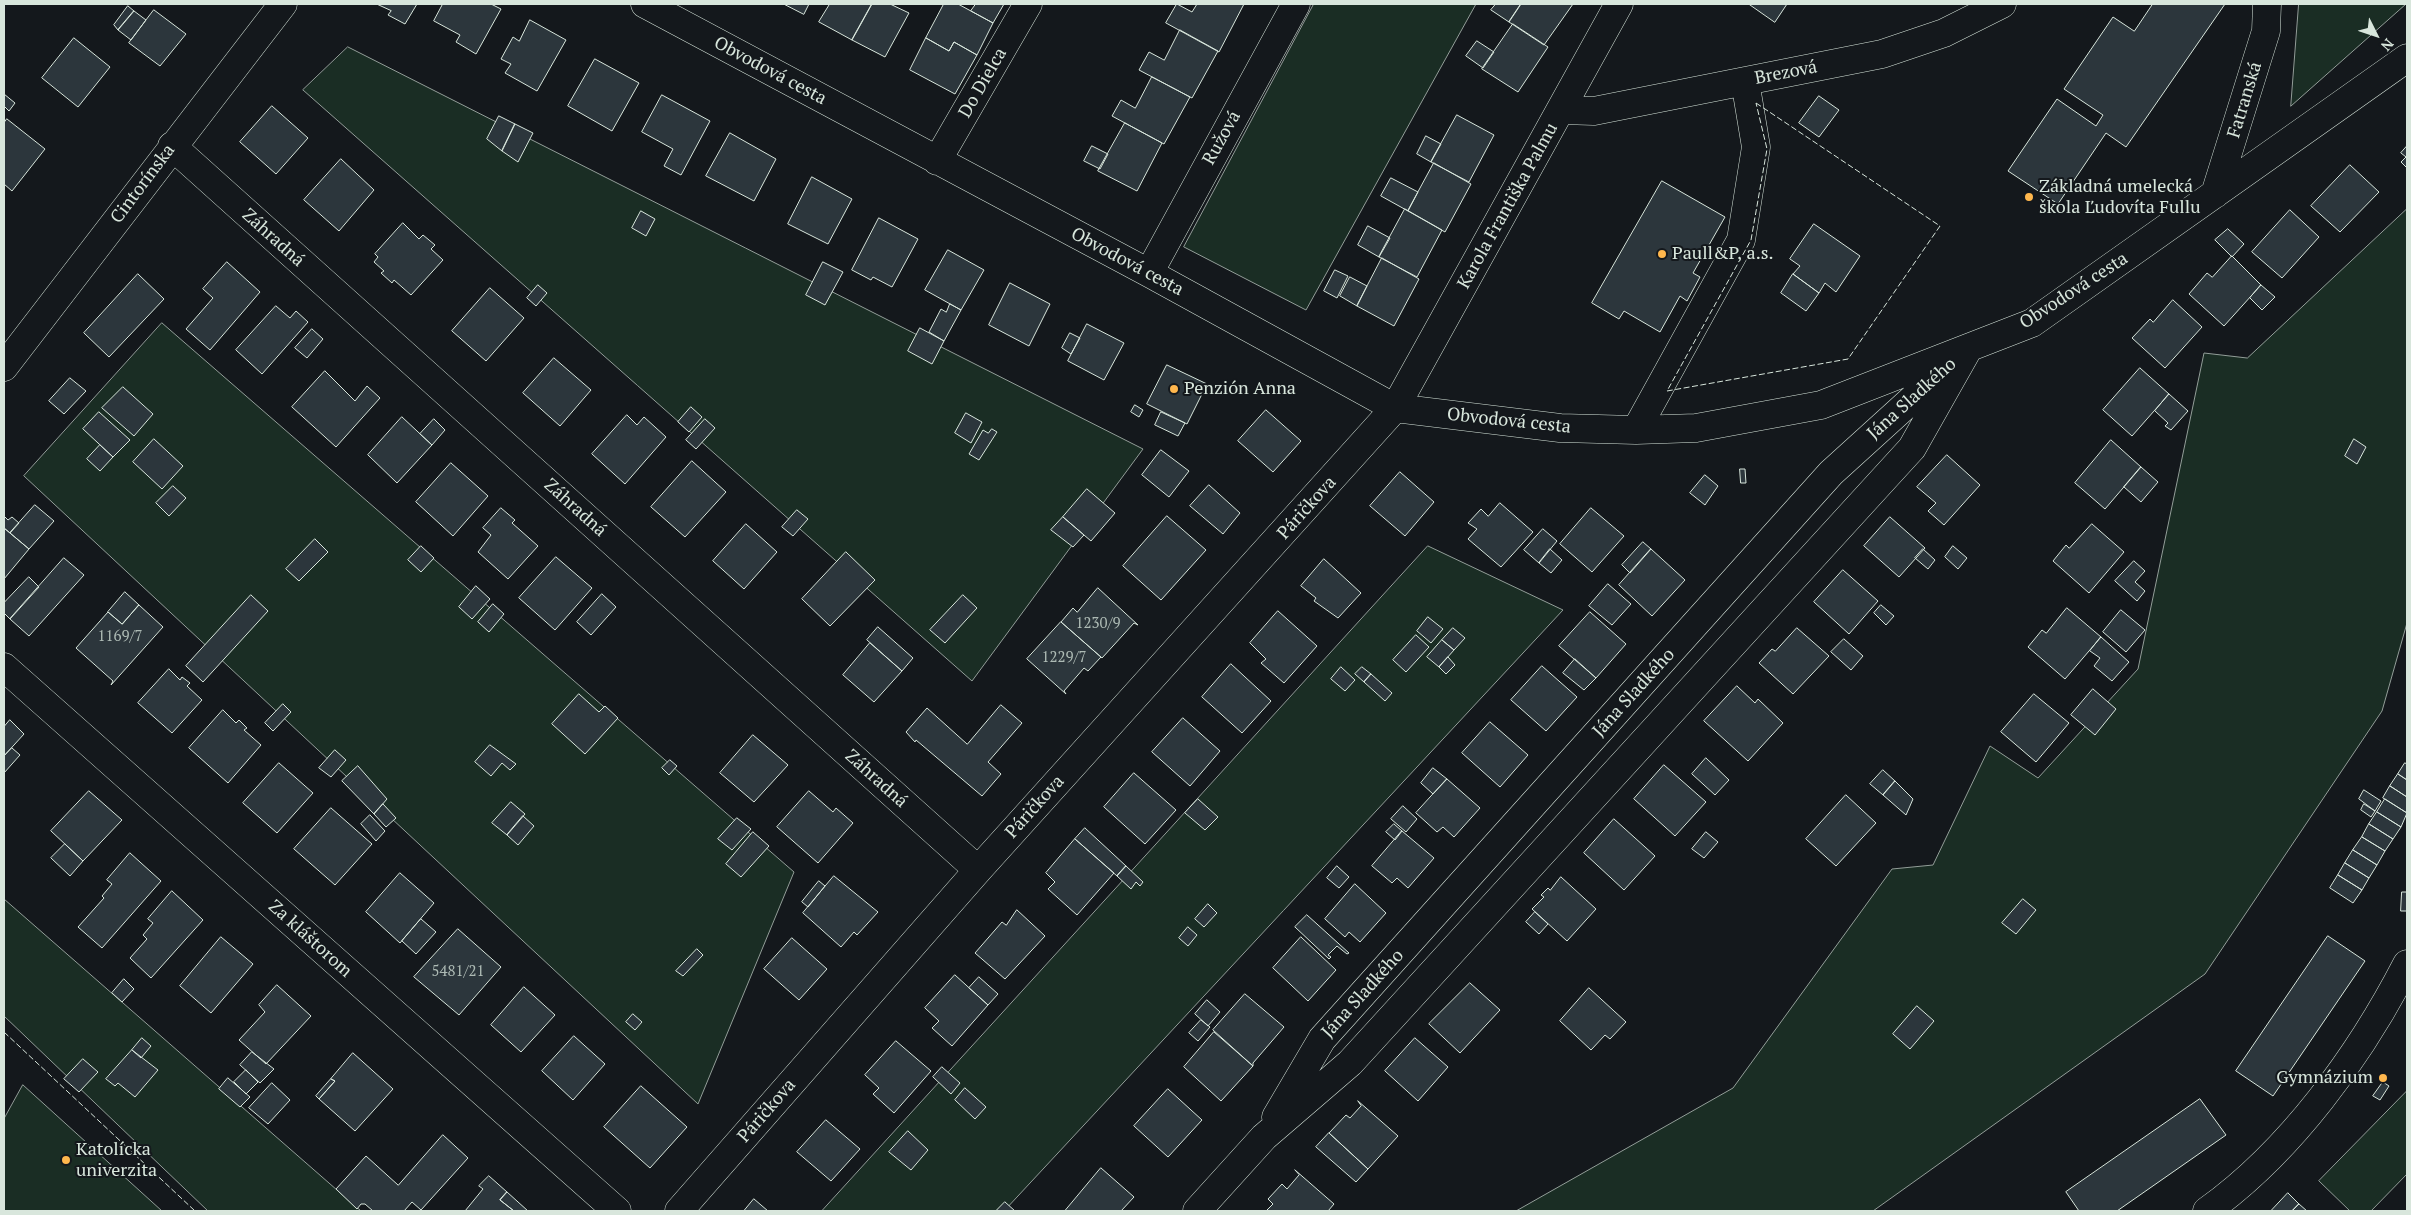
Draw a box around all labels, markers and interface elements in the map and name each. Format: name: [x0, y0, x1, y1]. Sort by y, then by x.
north arrow: [2351, 10, 2401, 60]
street label: Obvodová cesta: [710, 32, 830, 110]
text: N: [2377, 35, 2398, 55]
street label: Do Dielca: [954, 44, 1012, 122]
street label: Brezová: [1753, 56, 1819, 90]
street label: Fatranská: [2223, 59, 2267, 141]
street label: Ružová: [1198, 107, 1246, 169]
street label: Karola Františka Palmu: [1453, 119, 1563, 293]
street label: Cintorínska: [106, 140, 180, 228]
place label: Základná umelecká škola Ľudovíta Fullu: [2039, 176, 2201, 218]
marker: Základná umelecká škola Ľudovíta Fullu: [2023, 191, 2035, 203]
street label: Záhradná: [237, 204, 309, 272]
street label: Obvodová cesta: [1067, 223, 1187, 301]
place label: Paull&P, a.s.: [1672, 243, 1774, 265]
marker: Paull&P, a.s.: [1656, 248, 1668, 260]
street label: Obvodová cesta: [2016, 248, 2132, 334]
street label: Jána Sladkého: [1863, 353, 1961, 445]
place label: Penzión Anna: [1184, 378, 1296, 400]
marker: Penzión Anna: [1168, 383, 1180, 395]
street label: Obvodová cesta: [1446, 404, 1572, 438]
street label: Páričkova: [1273, 472, 1341, 544]
street label: Záhradná: [539, 474, 611, 542]
house number: 1230/9: [1075, 615, 1121, 633]
house number: 1169/7: [97, 628, 143, 646]
street label: Jána Sladkého: [1588, 644, 1680, 742]
house number: 1229/7: [1041, 649, 1087, 667]
street label: Záhradná: [840, 745, 912, 813]
street label: Páričkova: [1001, 771, 1069, 843]
street label: Za kláštorom: [264, 896, 356, 982]
street label: Jána Sladkého: [1317, 945, 1409, 1043]
house number: 5481/21: [431, 963, 485, 981]
place label: Gymnázium: [2276, 1067, 2373, 1089]
marker: Gymnázium: [2377, 1072, 2389, 1084]
street label: Páričkova: [733, 1075, 801, 1147]
place label: Katolícka univerzita: [76, 1139, 157, 1182]
marker: Katolícka univerzita: [60, 1154, 72, 1166]

